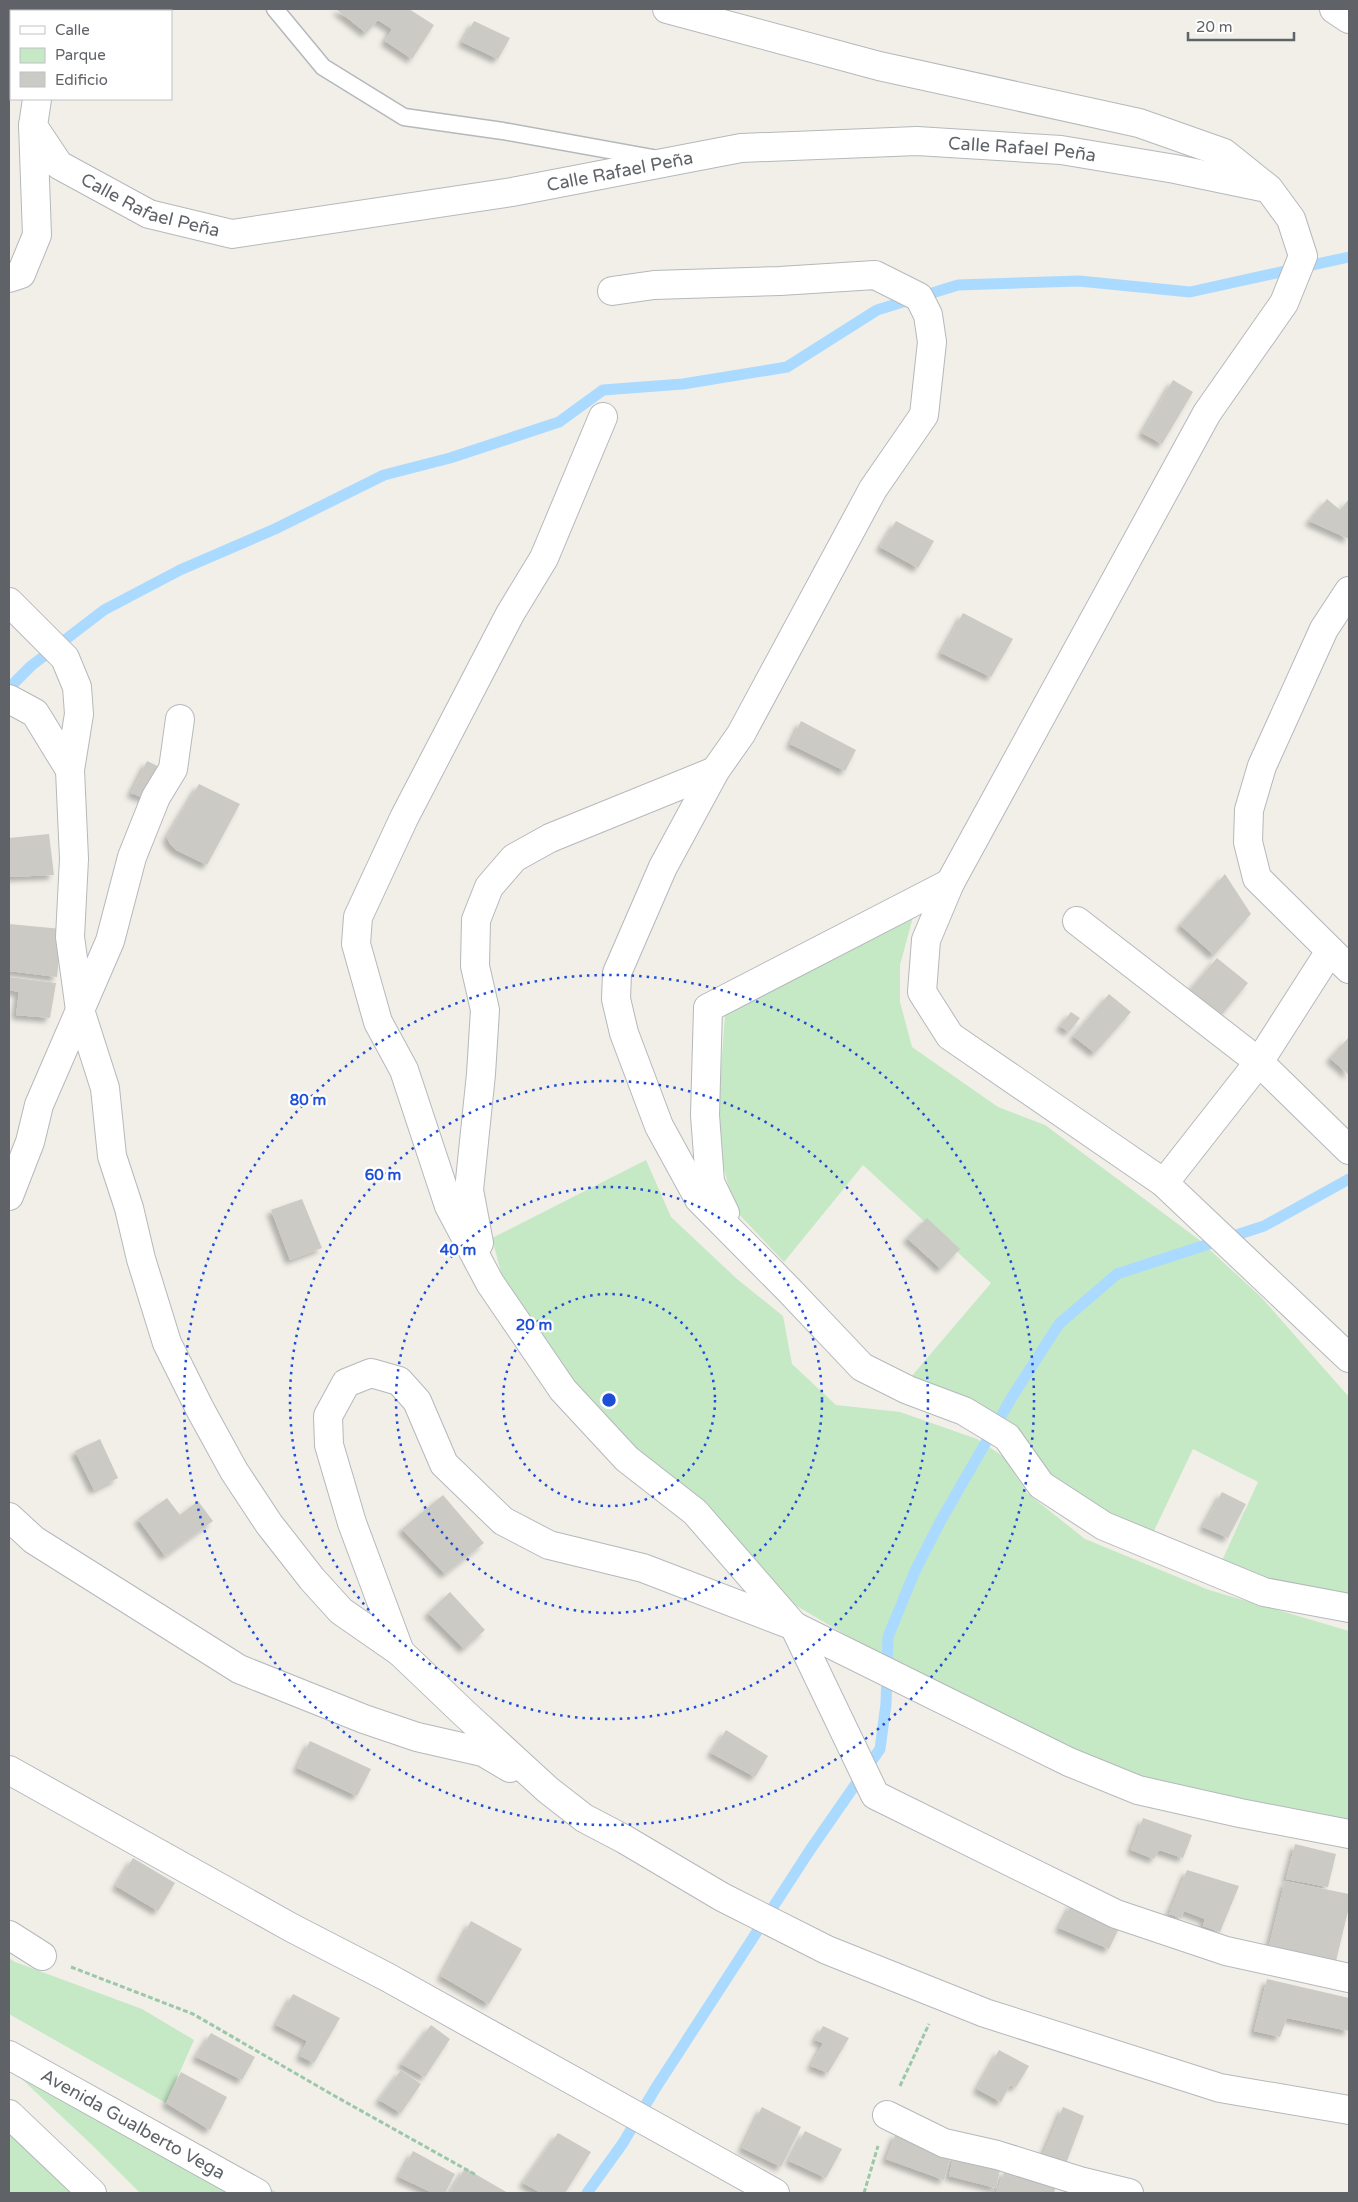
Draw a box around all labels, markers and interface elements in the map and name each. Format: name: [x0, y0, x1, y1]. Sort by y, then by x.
legend: [10, 10, 172, 100]
scale bar: [1188, 10, 1294, 42]
text: 20 m: [1196, 18, 1233, 36]
text: Calle: [55, 21, 90, 39]
text: Parque: [55, 46, 106, 64]
text: Edificio: [55, 71, 108, 89]
street label: Calle Rafael Peña: [948, 132, 1098, 167]
street label: Calle Rafael Peña: [545, 146, 695, 196]
street label: Calle Rafael Peña: [77, 168, 222, 242]
text: 80 m: [290, 1091, 326, 1109]
text: 60 m: [365, 1166, 401, 1184]
text: 40 m: [440, 1241, 476, 1259]
text: 20 m: [516, 1316, 552, 1334]
centre of rings: [600, 1391, 618, 1409]
street label: Avenida Gualberto Vega: [37, 2064, 229, 2184]

